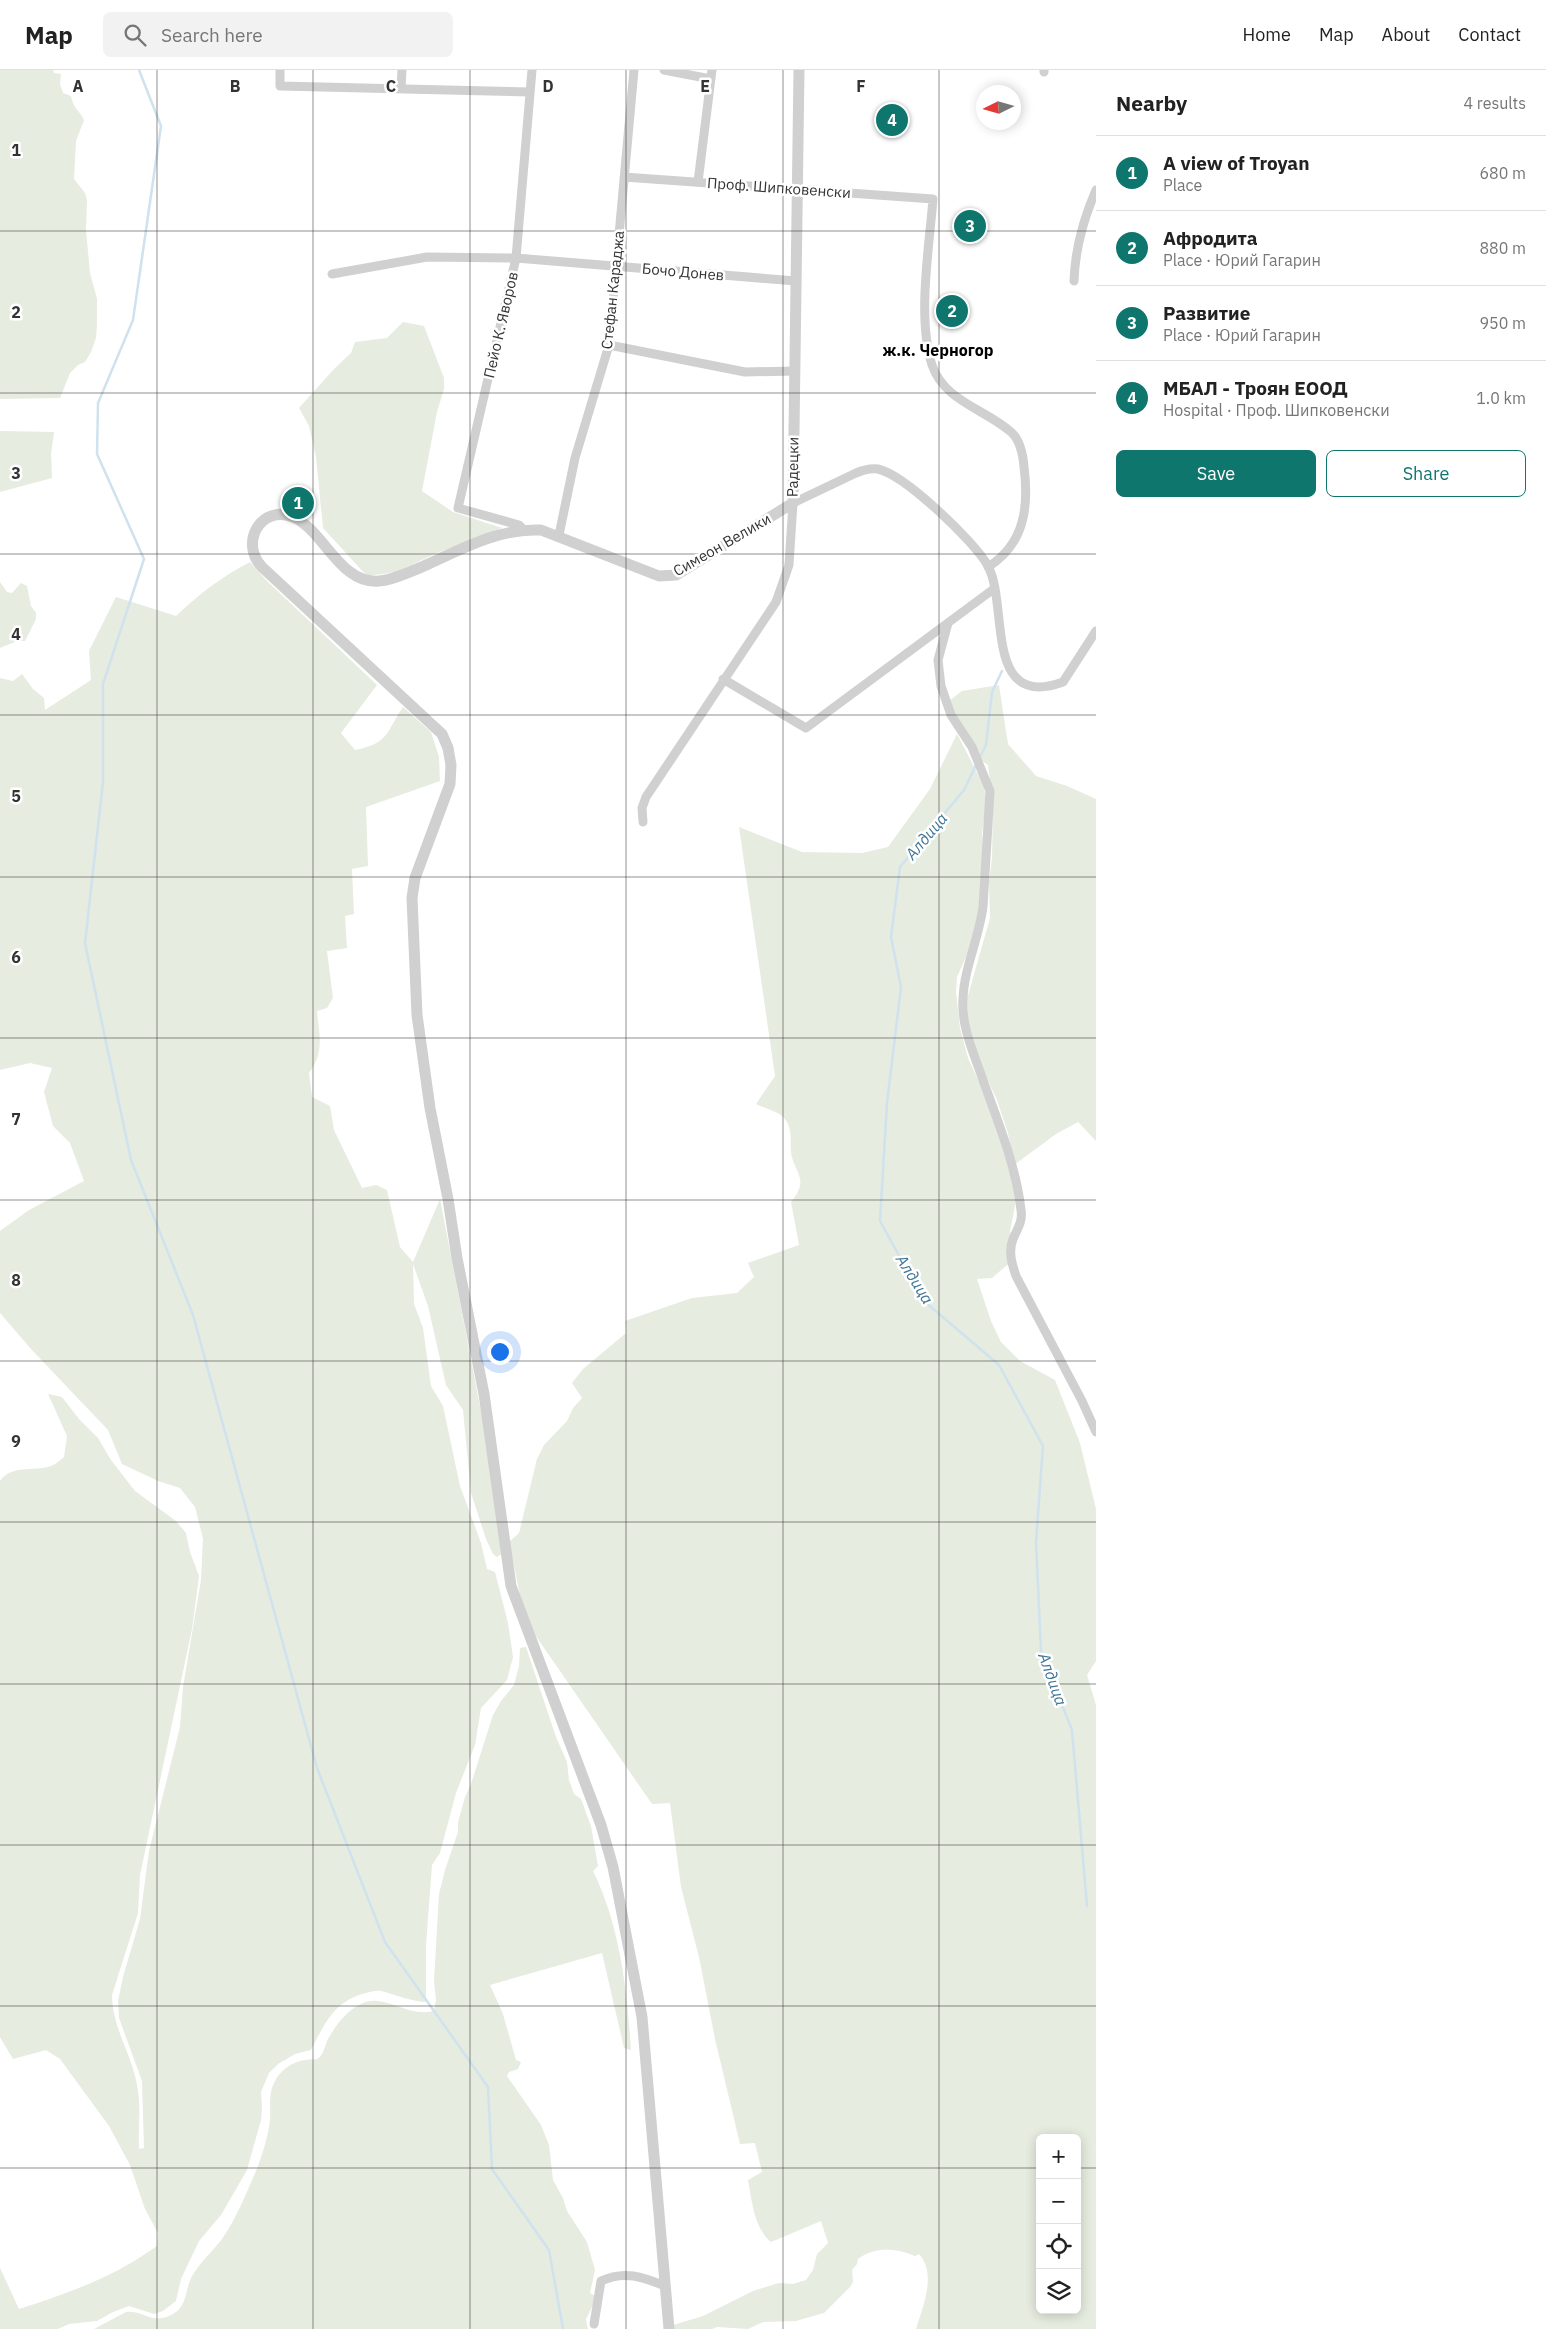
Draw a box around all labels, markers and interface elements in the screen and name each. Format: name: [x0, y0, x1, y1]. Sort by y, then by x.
search box: [103, 12, 453, 57]
text: Map: [25, 19, 73, 51]
icon: search: [121, 21, 149, 49]
text: Search here: [161, 23, 263, 47]
text: Home: [1243, 23, 1291, 46]
text: Map: [1319, 23, 1354, 46]
text: About: [1382, 23, 1430, 46]
text: Contact: [1458, 23, 1521, 46]
text: A: [73, 76, 84, 96]
text: B: [230, 76, 241, 96]
text: C: [386, 76, 396, 96]
text: D: [542, 76, 554, 96]
text: E: [700, 76, 710, 96]
text: F: [856, 76, 866, 96]
north arrow: [976, 85, 1021, 130]
text: Nearby: [1116, 89, 1187, 117]
text: 4 results: [1463, 93, 1526, 113]
pin: 4: [876, 101, 908, 139]
text: 1: [11, 140, 21, 160]
text: A view of Troyan: [1163, 151, 1310, 175]
text: 1: [1127, 163, 1137, 183]
text: 680 m: [1479, 163, 1526, 183]
street label: Проф. Шипковенски: [706, 173, 852, 202]
text: Place: [1163, 175, 1202, 195]
pin: 3: [954, 207, 986, 245]
text: Афродита: [1163, 226, 1258, 250]
street label: Стефан Караджа: [597, 230, 628, 350]
text: 2: [1127, 238, 1137, 258]
text: 880 m: [1479, 238, 1526, 258]
text: Place · Юрий Гагарин: [1163, 250, 1321, 270]
street label: Бочо Донев: [641, 258, 725, 285]
street label: Пейо К. Яворов: [479, 270, 522, 380]
pin: 2: [936, 292, 968, 330]
text: Развитие: [1163, 301, 1250, 325]
text: 2: [11, 302, 21, 322]
text: 3: [1127, 313, 1137, 333]
text: 950 m: [1479, 313, 1526, 333]
text: Place · Юрий Гагарин: [1163, 325, 1321, 345]
district label: ж.к. Черногор: [882, 340, 994, 360]
text: МБАЛ - Троян ЕООД: [1163, 376, 1348, 400]
text: 4: [1127, 388, 1137, 408]
text: 1.0 km: [1476, 388, 1526, 408]
text: Hospital · Проф. Шипковенски: [1163, 400, 1390, 420]
street label: Радецки: [782, 437, 803, 497]
button: Save: [1116, 450, 1316, 497]
button: Share: [1326, 450, 1526, 497]
text: 3: [11, 463, 21, 483]
pin: 1: [282, 484, 314, 522]
street label: Симеон Велики: [669, 509, 774, 580]
text: 4: [11, 624, 21, 644]
text: 5: [11, 786, 21, 806]
water label: Алдица: [900, 809, 951, 864]
text: 6: [11, 947, 21, 967]
text: 7: [11, 1109, 21, 1129]
water label: Алдица: [891, 1250, 938, 1308]
text: 8: [11, 1270, 21, 1290]
your location: [487, 1339, 513, 1365]
text: 9: [11, 1431, 21, 1451]
water label: Алдица: [1034, 1649, 1072, 1708]
map controls: [1036, 2134, 1081, 2314]
button: +: [1036, 2134, 1081, 2179]
button: −: [1036, 2179, 1081, 2224]
button: locate: [1036, 2224, 1081, 2269]
button: layers: [1036, 2269, 1081, 2314]

